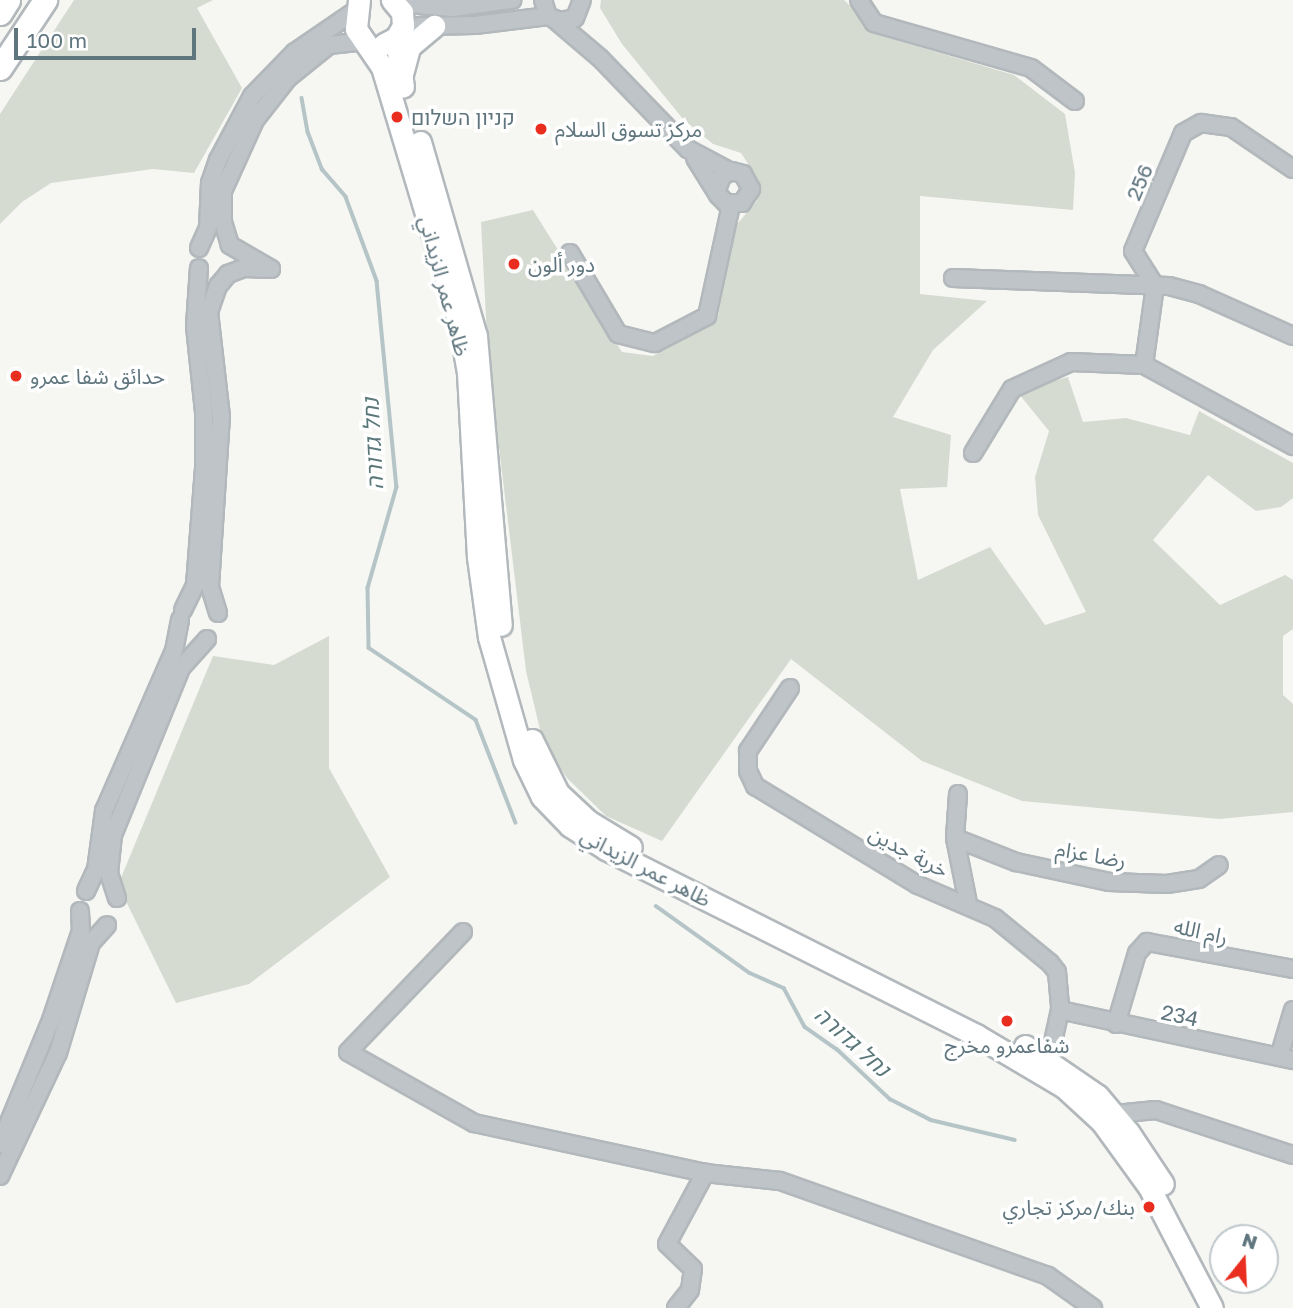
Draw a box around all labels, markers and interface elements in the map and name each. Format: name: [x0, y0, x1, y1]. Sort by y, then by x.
scale bar: [18, 14, 200, 58]
text: 100 m: [27, 27, 87, 53]
place label: קניון השלום: [411, 104, 515, 130]
marker: קניון השלום: [389, 109, 405, 125]
place label: مركز تسوق السلام: [555, 116, 702, 142]
marker: مركز تسوق السلام: [533, 121, 549, 137]
street label: 256: [1120, 160, 1158, 204]
street label: ظاهر عمر الزيداني: [414, 213, 476, 359]
place label: دور ألون: [528, 251, 595, 277]
marker: دور ألون: [506, 256, 522, 272]
place label: حدائق شفا عمرو: [30, 363, 165, 389]
marker: حدائق شفا عمرو: [8, 368, 24, 384]
water label: נחל גדורה: [356, 397, 388, 491]
street label: خربة جدين: [865, 820, 953, 882]
street label: ظاهر عمر الزيداني: [577, 822, 715, 912]
street label: رضا عزام: [1054, 835, 1128, 873]
street label: رام الله: [1172, 913, 1230, 949]
street label: 234: [1159, 999, 1201, 1031]
water label: נחל גדורה: [809, 1000, 897, 1082]
marker: شفاعمرو مخرج: [999, 1013, 1015, 1029]
place label: شفاعمرو مخرج: [945, 1032, 1069, 1058]
place label: بنك/مركز تجاري: [1003, 1194, 1135, 1220]
marker: بنك/مركز تجاري: [1141, 1199, 1157, 1215]
north arrow: [1209, 1224, 1279, 1294]
text: N: [1240, 1227, 1260, 1254]

